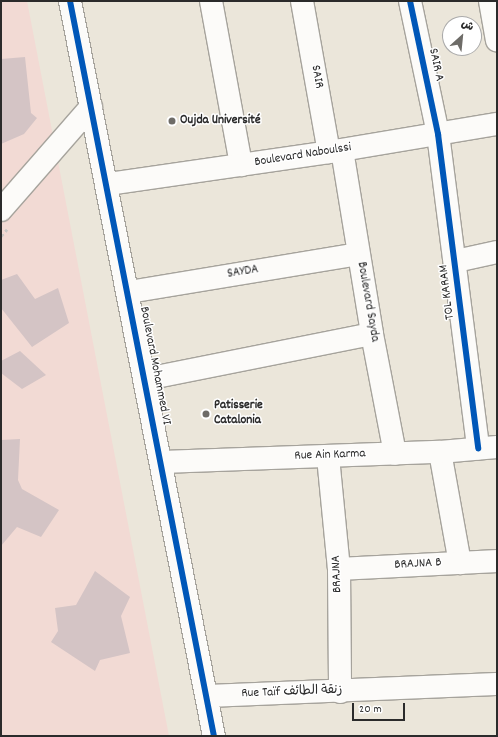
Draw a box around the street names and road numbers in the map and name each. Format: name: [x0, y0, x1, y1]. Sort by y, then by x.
street label: SAIR A: [424, 47, 446, 83]
street label: SAIR: [306, 64, 326, 90]
street label: Boulevard Naboulssi: [254, 141, 352, 171]
street label: Boulevard Sayda: [352, 261, 382, 343]
street label: SAYDA: [226, 263, 260, 283]
street label: TOL KARAM: [437, 264, 459, 320]
street label: Boulevard Mohammed VI: [135, 306, 173, 426]
street label: Rue Ain Karma: [294, 447, 366, 465]
street label: BRAJNA: [330, 555, 346, 593]
street label: BRAJNA B: [394, 556, 442, 574]
street label: Rue Taïf زنقة الطائف: [241, 683, 343, 703]

